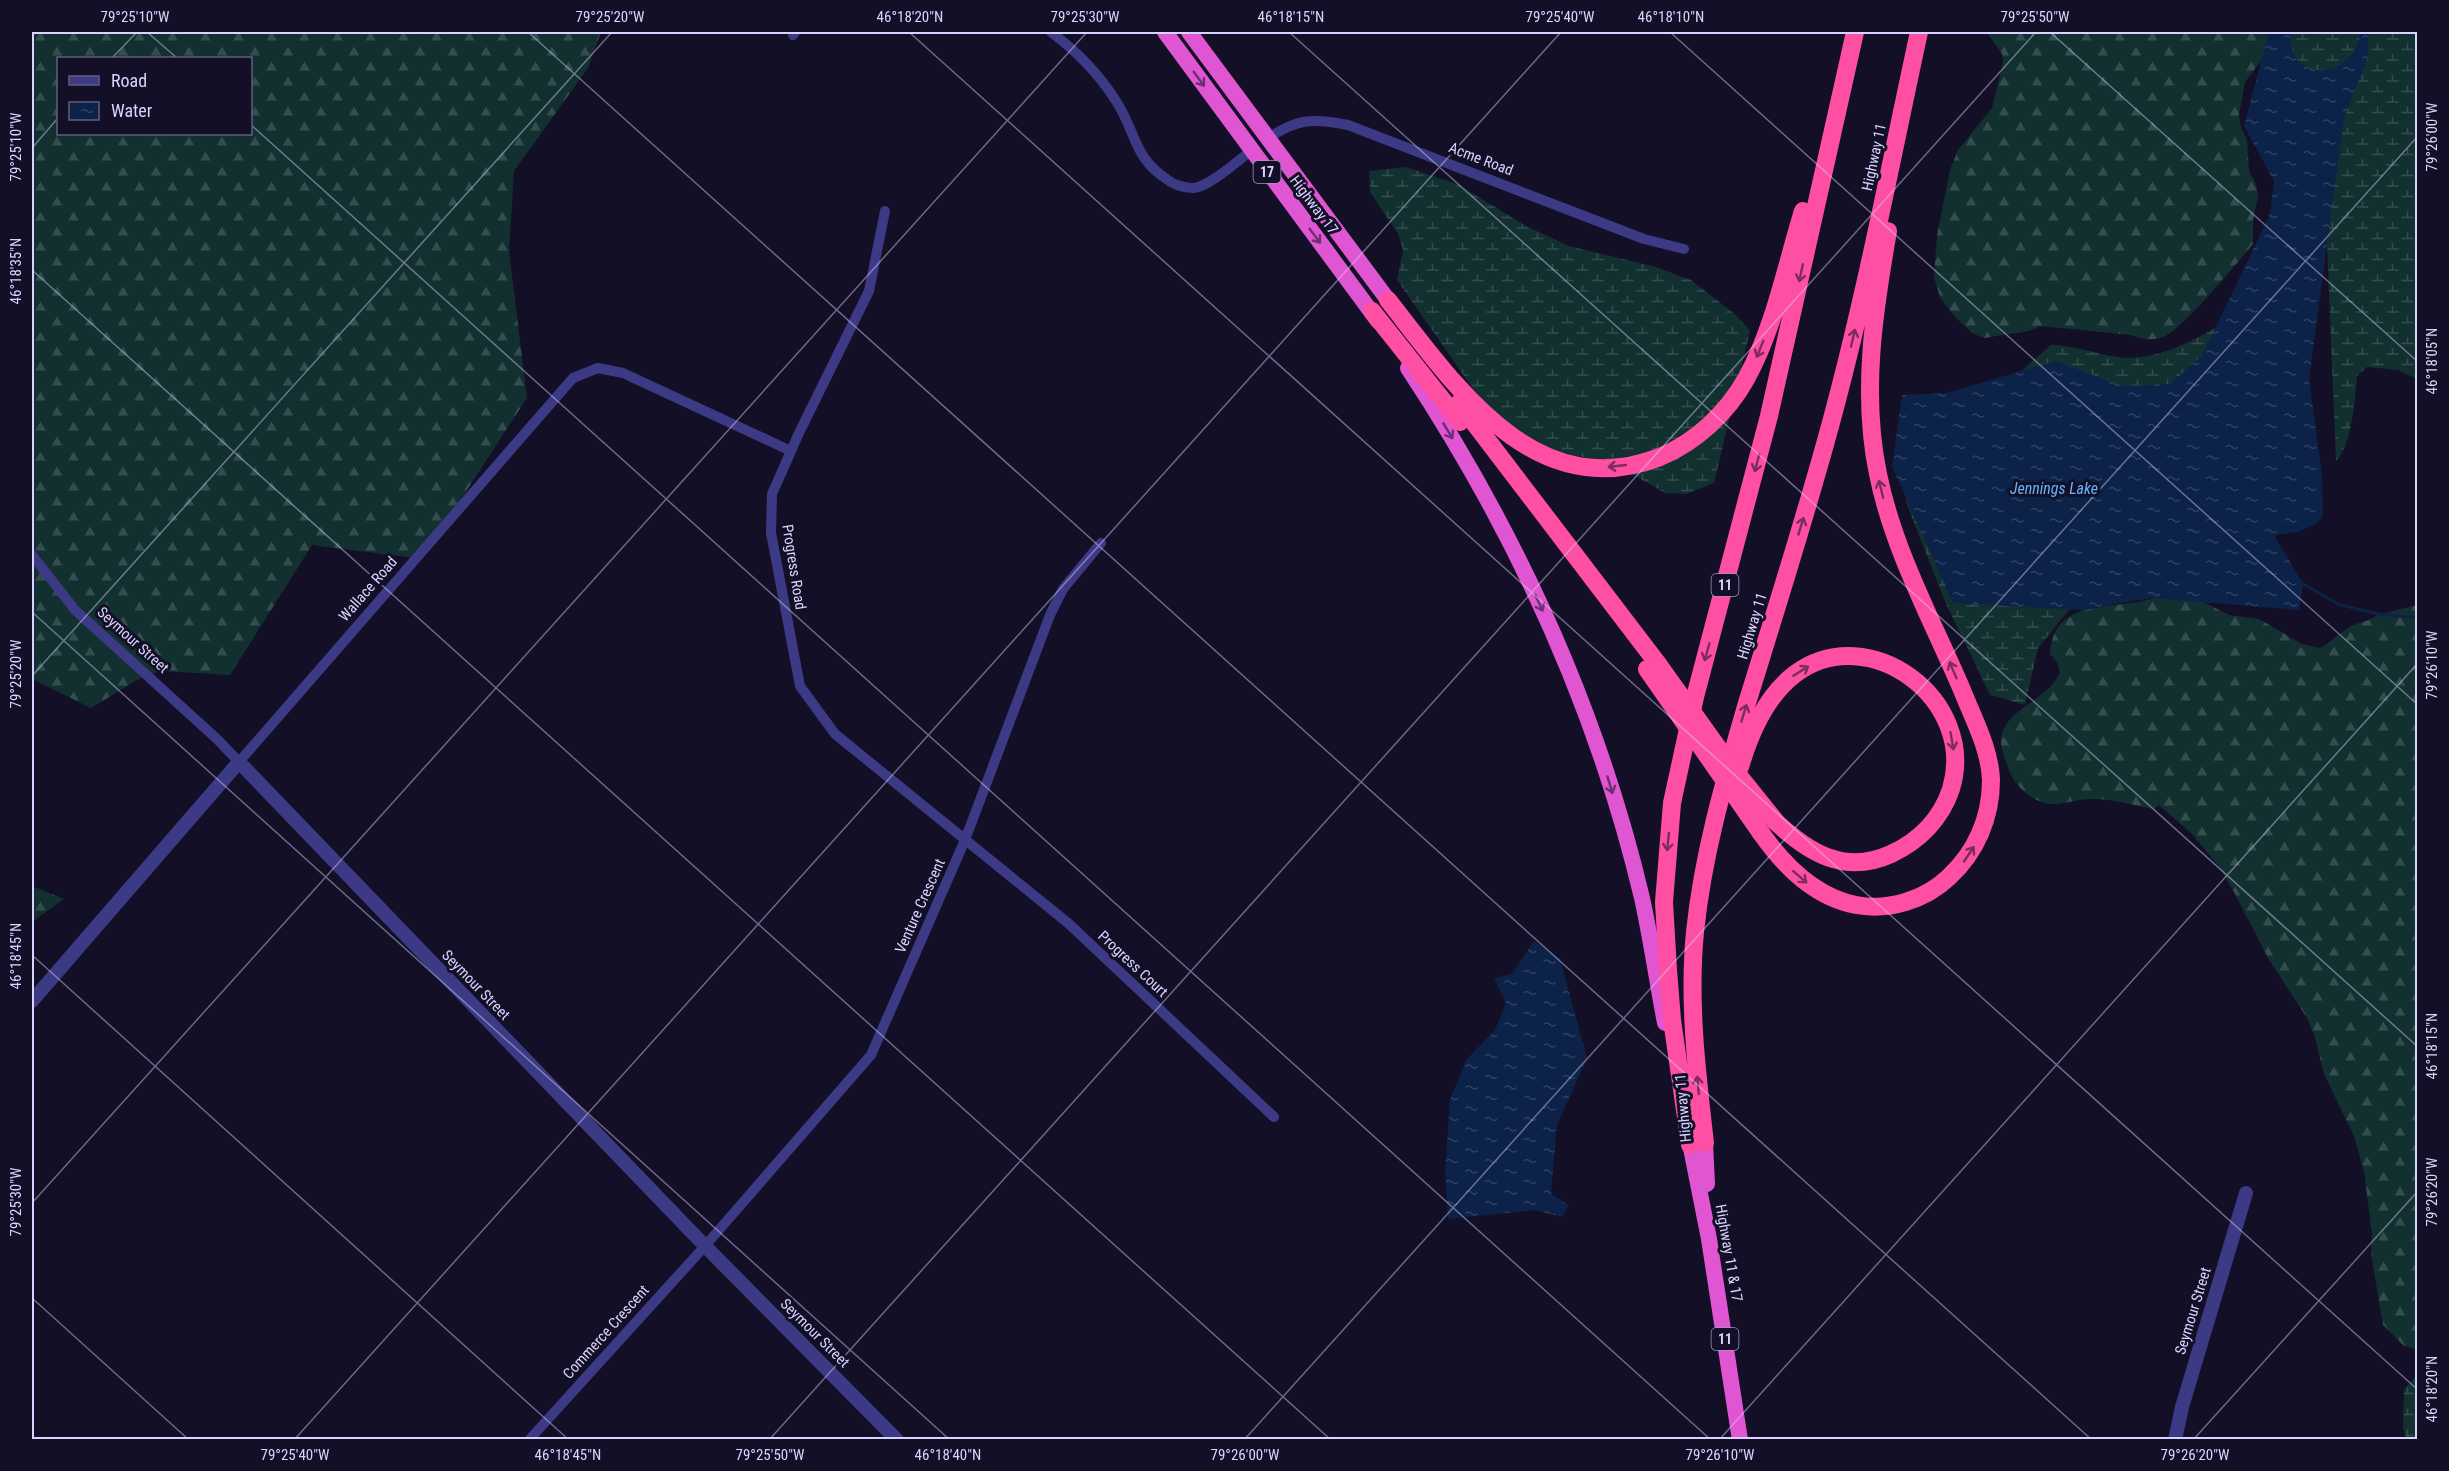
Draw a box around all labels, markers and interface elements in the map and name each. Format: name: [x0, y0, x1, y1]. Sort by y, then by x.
text: 79°25'10"W: [101, 8, 170, 26]
text: 79°25'20"W: [576, 8, 645, 26]
text: 46°18'20"N: [877, 8, 943, 26]
text: 79°25'30"W: [1051, 8, 1120, 26]
text: 46°18'15"N: [1258, 8, 1324, 26]
text: 79°25'40"W: [1526, 8, 1595, 26]
text: 46°18'10"N: [1638, 8, 1704, 26]
text: 79°25'50"W: [2001, 8, 2070, 26]
legend: [57, 57, 252, 135]
text: Road: [111, 70, 147, 91]
one-way arrow: [1193, 71, 1206, 87]
text: Water: [111, 100, 153, 121]
text: 79°26'00"W: [2423, 102, 2441, 171]
text: 79°25'10"W: [7, 112, 25, 181]
street label: Highway 11: [1858, 122, 1890, 192]
street label: Acme Road: [1446, 139, 1516, 179]
road number: 17: [1254, 161, 1280, 183]
street label: Highway 17: [1286, 172, 1342, 238]
one-way arrow: [1309, 228, 1322, 244]
text: 46°18'35"N: [7, 238, 25, 304]
one-way arrow: [1794, 263, 1806, 282]
text: 46°18'05"N: [2423, 328, 2441, 394]
one-way arrow: [1848, 329, 1859, 349]
one-way arrow: [1754, 340, 1765, 358]
one-way arrow: [1443, 422, 1455, 439]
one-way arrow: [1751, 453, 1762, 472]
one-way arrow: [1608, 461, 1628, 472]
water label: Jennings Lake: [2010, 479, 2098, 498]
one-way arrow: [1875, 480, 1887, 499]
one-way arrow: [1796, 517, 1807, 536]
street label: Progress Road: [778, 523, 810, 611]
street label: Wallace Road: [335, 553, 401, 625]
road number: 11: [1712, 574, 1738, 596]
street label: Highway 11: [1733, 591, 1771, 661]
one-way arrow: [1534, 594, 1546, 612]
street label: Seymour Street: [93, 603, 173, 677]
text: 79°26'10"W: [2423, 630, 2441, 699]
text: 79°25'20"W: [7, 639, 25, 708]
one-way arrow: [1701, 642, 1713, 661]
one-way arrow: [1947, 662, 1958, 680]
one-way arrow: [1793, 664, 1810, 677]
one-way arrow: [1739, 704, 1750, 723]
one-way arrow: [1947, 731, 1958, 750]
one-way arrow: [1605, 775, 1616, 794]
one-way arrow: [1662, 832, 1673, 852]
one-way arrow: [1963, 846, 1975, 863]
street label: Venture Crescent: [891, 856, 949, 956]
one-way arrow: [1792, 870, 1807, 884]
text: 46°18'45"N: [7, 923, 25, 989]
street label: Progress Court: [1094, 927, 1172, 1001]
street label: Seymour Street: [438, 946, 514, 1024]
text: 46°18'15"N: [2423, 1013, 2441, 1079]
street label: Highway 11: [1671, 1073, 1695, 1143]
one-way arrow: [1693, 1076, 1704, 1096]
text: 79°26'20"W: [2423, 1157, 2441, 1226]
text: 79°25'30"W: [7, 1167, 25, 1236]
street label: Highway 11 & 17: [1712, 1203, 1746, 1303]
street label: Seymour Street: [2171, 1265, 2215, 1357]
street label: Commerce Crescent: [559, 1281, 653, 1383]
street label: Seymour Street: [777, 1295, 853, 1371]
road number: 11: [1712, 1328, 1738, 1350]
text: 46°18'20"N: [2423, 1356, 2441, 1422]
text: 79°25'40"W: [261, 1446, 330, 1464]
text: 46°18'45"N: [535, 1446, 601, 1464]
text: 79°25'50"W: [736, 1446, 805, 1464]
text: 46°18'40"N: [915, 1446, 981, 1464]
text: 79°26'00"W: [1211, 1446, 1280, 1464]
text: 79°26'10"W: [1686, 1446, 1755, 1464]
text: 79°26'20"W: [2161, 1446, 2230, 1464]

